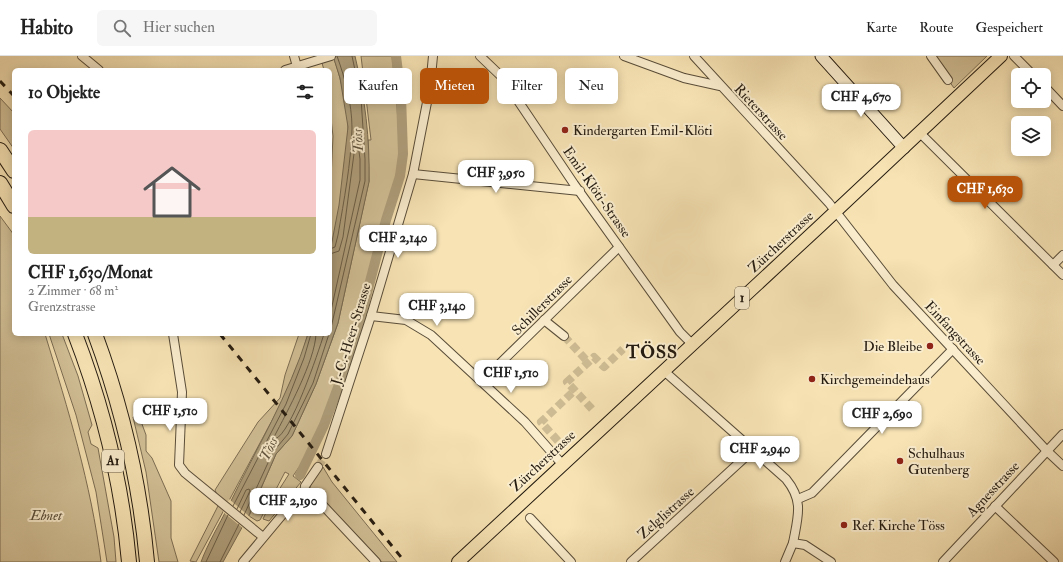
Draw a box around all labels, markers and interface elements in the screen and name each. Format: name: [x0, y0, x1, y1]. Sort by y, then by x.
search box: [97, 10, 377, 46]
text: Habito: [20, 16, 73, 40]
icon: search: [111, 17, 133, 39]
text: Hier suchen: [143, 18, 215, 37]
text: Karte: [866, 19, 897, 36]
text: Route: [919, 19, 953, 36]
text: Gespeichert: [975, 19, 1043, 36]
chip: Kaufen: [344, 68, 412, 104]
chip: Mieten: [420, 68, 489, 104]
chip: Filter: [497, 68, 557, 104]
chip: Neu: [565, 68, 618, 104]
map controls: [1011, 68, 1051, 156]
button: locate: [1011, 68, 1051, 108]
street label: Rieterstrasse: [731, 80, 791, 144]
icon: filters: [294, 81, 316, 103]
text: 10 Objekte: [28, 82, 100, 103]
pin: CHF 4,670: [815, 84, 907, 118]
text: CHF 4,670: [831, 89, 891, 105]
button: layers: [1011, 116, 1051, 156]
place label: Kindergarten Emil-Klöti: [573, 122, 713, 139]
marker: Kindergarten Emil-Klöti: [560, 125, 570, 135]
water label: Töss: [348, 128, 368, 154]
street label: Emil-Klöti-Strasse: [559, 143, 635, 241]
icon: home: [136, 156, 208, 228]
pin: CHF 3,950: [450, 160, 542, 194]
text: CHF 3,950: [467, 165, 525, 181]
pin: CHF 1,630: [939, 176, 1031, 210]
text: CHF 1,630: [957, 181, 1014, 197]
street label: Zürcherstrasse: [745, 207, 817, 276]
pin: CHF 2,140: [352, 225, 444, 259]
text: CHF 2,140: [368, 230, 428, 246]
text: CHF 1,630/Monat: [28, 262, 153, 283]
street label: Schillerstrasse: [508, 271, 576, 339]
street label: J.-C.-Heer-Strasse: [327, 281, 375, 388]
text: 2 Zimmer · 68 m²: [28, 283, 118, 299]
road number: 1: [735, 287, 749, 309]
pin: CHF 3,140: [391, 293, 483, 327]
text: CHF 3,140: [408, 298, 466, 314]
street label: Einfangstrasse: [921, 298, 989, 369]
text: Grenzstrasse: [28, 299, 95, 315]
place label: Die Bleibe: [863, 338, 922, 355]
district label: TÖSS: [625, 341, 678, 364]
marker: Die Bleibe: [925, 341, 935, 351]
pin: CHF 1,510: [465, 360, 557, 394]
text: CHF 1,510: [483, 365, 539, 381]
place label: Kirchgemeindehaus: [820, 371, 930, 388]
marker: Kirchgemeindehaus: [807, 374, 817, 384]
pin: CHF 1,510: [124, 398, 216, 432]
pin: CHF 2,690: [836, 401, 928, 435]
text: CHF 1,510: [142, 403, 198, 419]
text: CHF 2,690: [852, 406, 912, 422]
street label: Zürcherstrasse: [507, 426, 579, 495]
water label: Töss: [255, 433, 283, 464]
pin: CHF 2,940: [714, 436, 806, 470]
text: CHF 2,940: [729, 441, 791, 457]
place label: Schulhaus Gutenberg: [908, 445, 970, 478]
road number: A1: [102, 450, 124, 472]
marker: Schulhaus Gutenberg: [895, 456, 905, 466]
street label: Agnesstrasse: [962, 458, 1023, 521]
street label: Zelglistrasse: [634, 483, 698, 543]
pin: CHF 2,190: [242, 488, 334, 522]
text: CHF 2,190: [259, 493, 317, 509]
park label: Ebnet: [29, 507, 63, 524]
place label: Ref. Kirche Töss: [852, 517, 945, 534]
marker: Ref. Kirche Töss: [839, 520, 849, 530]

